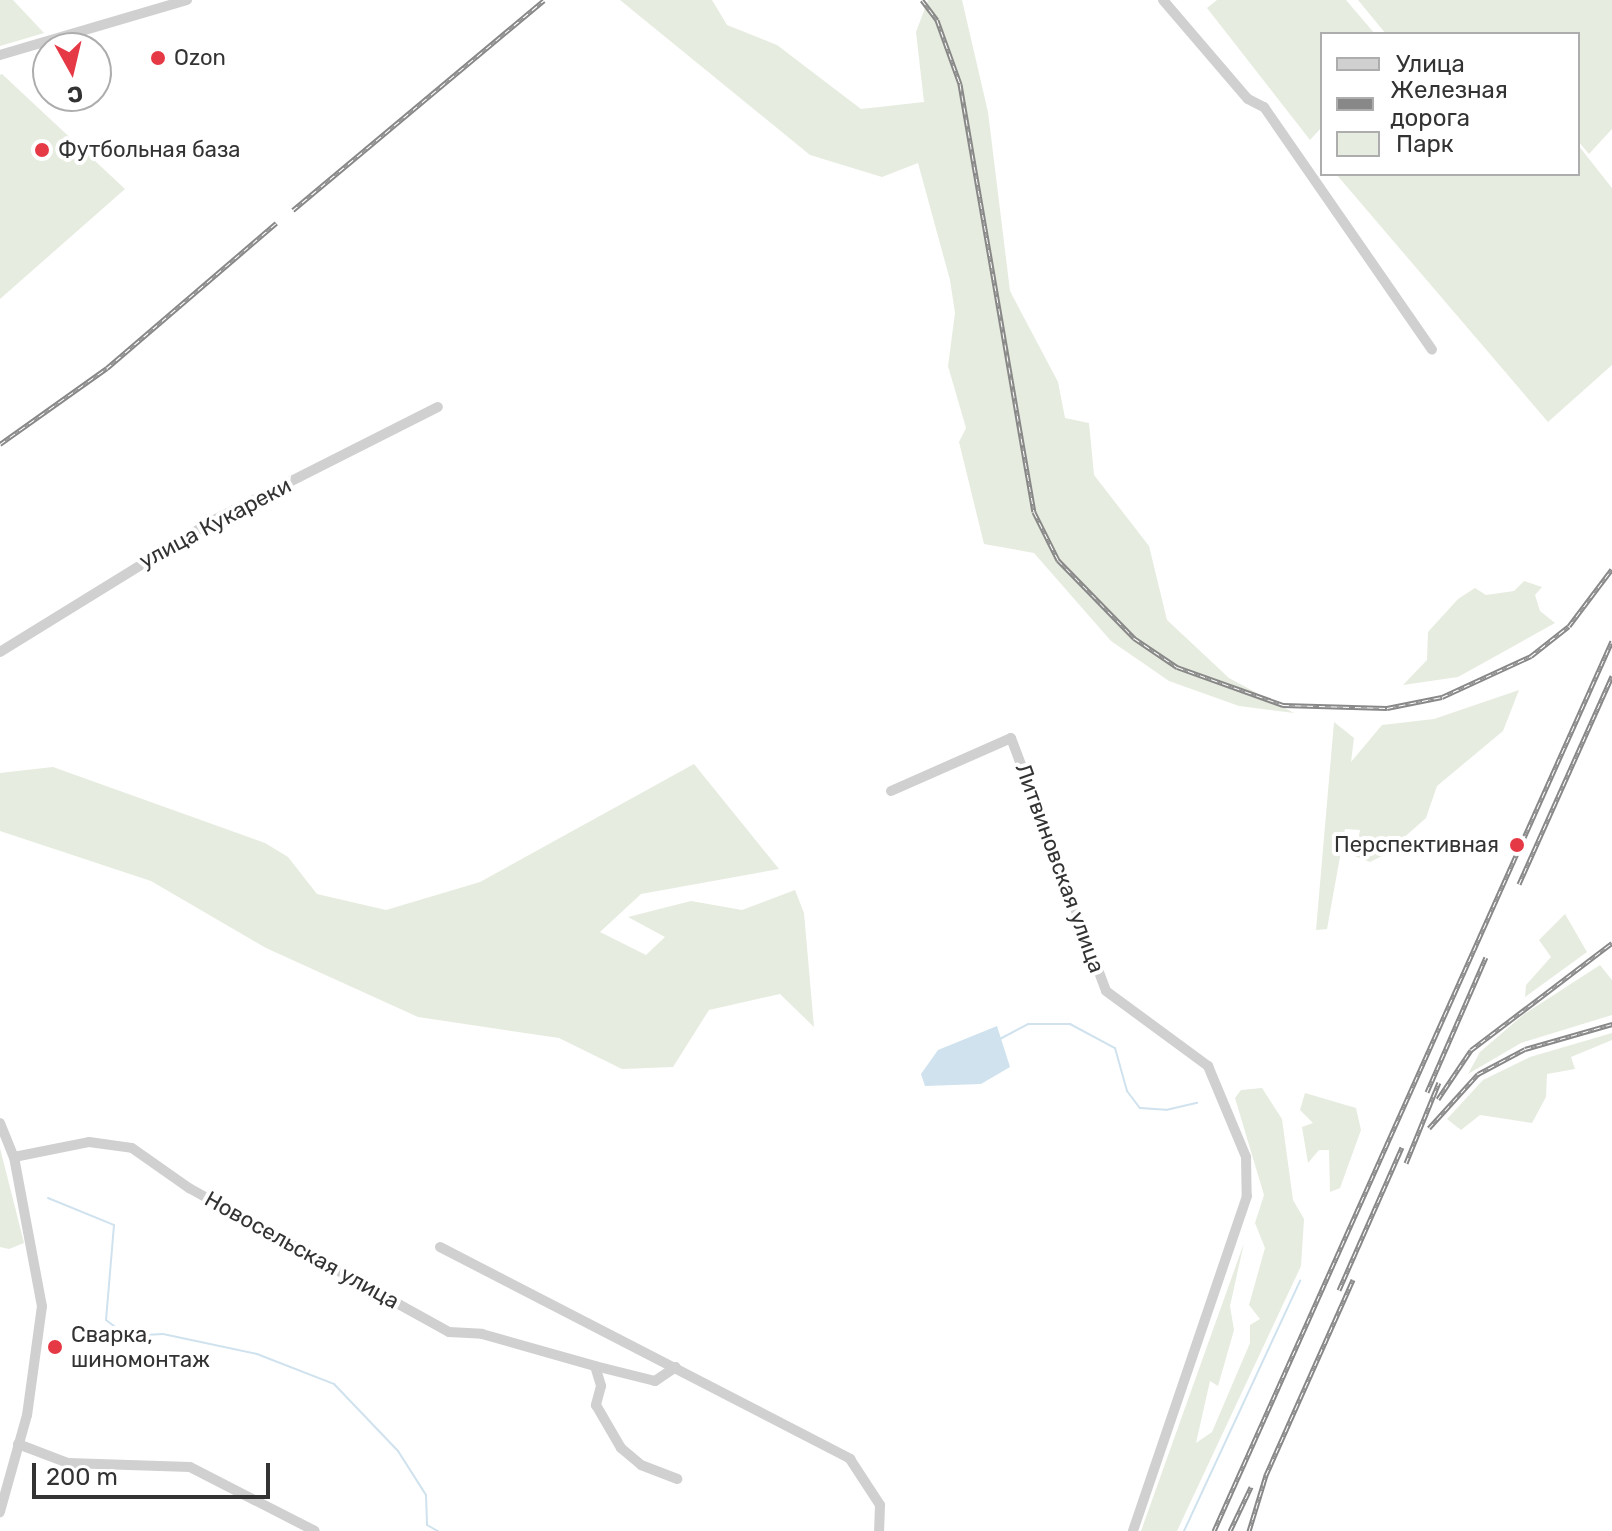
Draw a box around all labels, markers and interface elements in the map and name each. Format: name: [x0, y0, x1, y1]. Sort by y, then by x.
north arrow: [32, 32, 112, 112]
legend: [1320, 32, 1580, 176]
place label: Ozon: [174, 45, 226, 71]
marker: Ozon: [149, 49, 167, 67]
text: Улица: [1396, 50, 1465, 78]
text: Железная дорога: [1390, 76, 1508, 132]
text: С: [66, 80, 85, 109]
text: Парк: [1396, 130, 1454, 158]
place label: Футбольная база: [58, 137, 240, 163]
marker: Футбольная база: [33, 141, 51, 159]
street label: улица Кукареки: [135, 472, 295, 574]
street label: Литвиновская улица: [1010, 760, 1110, 976]
place label: Перспективная: [1334, 832, 1499, 858]
marker: Перспективная: [1506, 834, 1528, 856]
street label: Новосельская улица: [200, 1186, 404, 1314]
place label: Сварка, шиномонтаж: [71, 1321, 210, 1372]
marker: Сварка, шиномонтаж: [46, 1338, 64, 1356]
scale bar: [36, 1447, 274, 1497]
text: 200 m: [46, 1463, 118, 1491]

